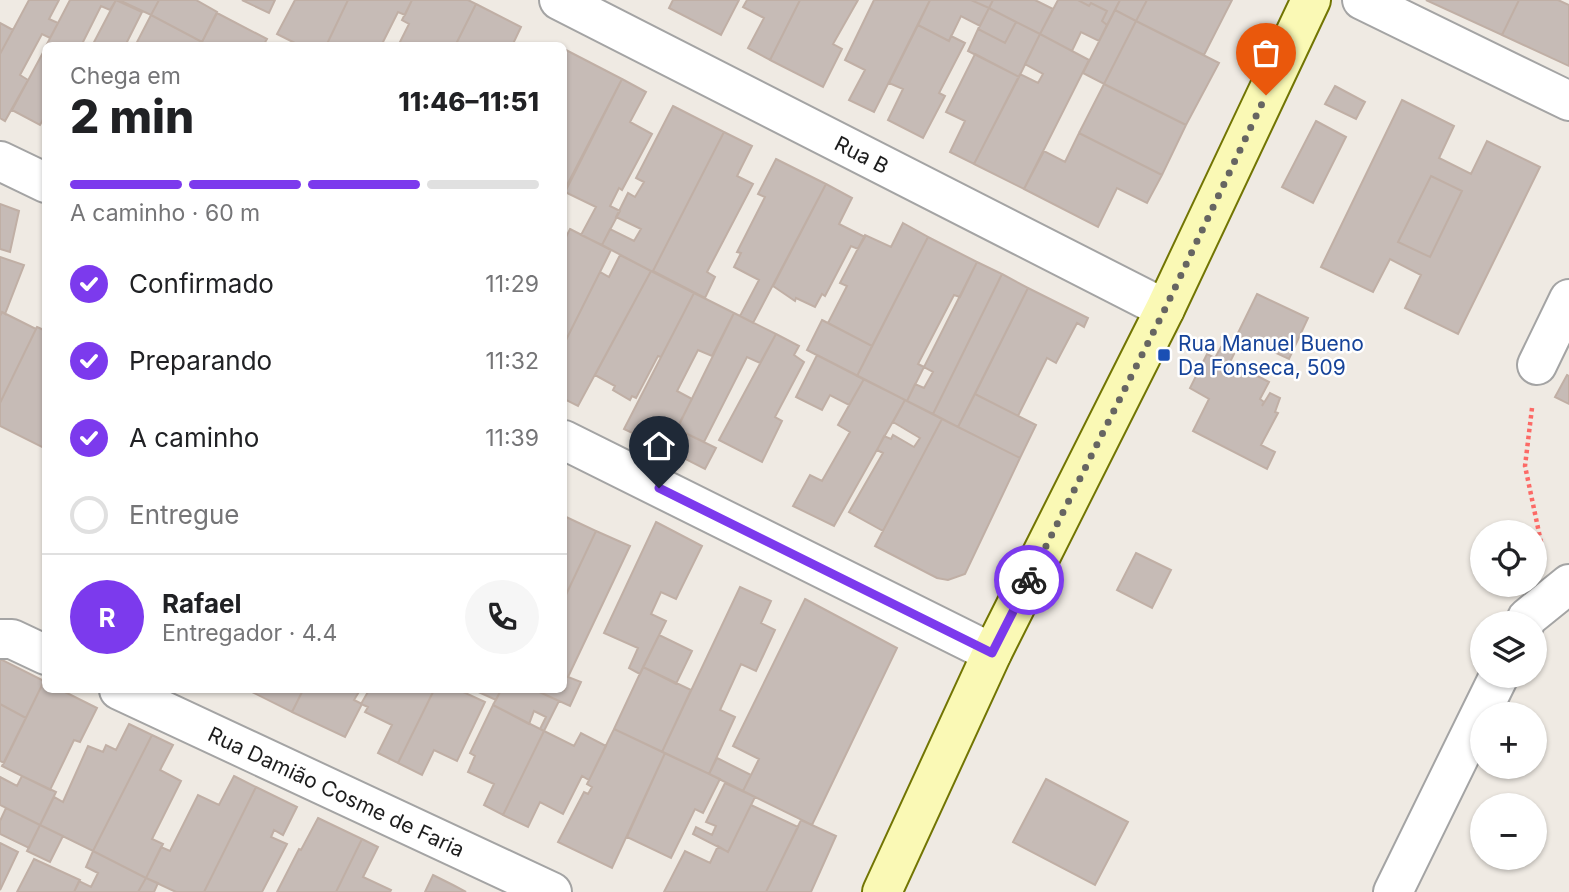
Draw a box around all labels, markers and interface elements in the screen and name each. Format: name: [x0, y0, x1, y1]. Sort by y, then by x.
pin: [1236, 23, 1296, 95]
icon: bag: [1247, 34, 1285, 72]
text: Chega em: [70, 62, 181, 90]
text: 11:46–11:51: [398, 86, 539, 117]
text: 2 min: [70, 88, 194, 144]
street label: Rua B: [831, 130, 893, 179]
text: A caminho · 60 m: [70, 199, 260, 227]
icon: check: [70, 265, 108, 303]
text: Confirmado: [129, 268, 274, 299]
text: 11:29: [485, 270, 539, 298]
place label: Rua Manuel Bueno Da Fonseca, 509: [1178, 331, 1364, 380]
icon: check: [70, 342, 108, 380]
text: Preparando: [129, 345, 272, 376]
text: 11:32: [485, 347, 539, 375]
marker: Rua Manuel Bueno Da Fonseca, 509: [1156, 347, 1172, 363]
pin: [629, 416, 689, 488]
icon: check: [70, 419, 108, 457]
text: A caminho: [129, 422, 259, 453]
text: 11:39: [485, 424, 539, 452]
icon: home: [640, 427, 678, 465]
text: Entregue: [129, 499, 240, 530]
map controls: [1470, 520, 1547, 870]
button: locate: [1470, 520, 1547, 597]
courier: [994, 545, 1064, 615]
icon: bike: [1010, 561, 1048, 599]
button: phone: [465, 580, 539, 654]
text: Rafael: [162, 588, 242, 619]
text: R: [98, 602, 116, 633]
button: layers: [1470, 611, 1547, 688]
text: Entregador · 4.4: [162, 619, 337, 647]
button: +: [1470, 702, 1547, 779]
street label: Rua Damião Cosme de Faria: [204, 721, 469, 862]
button: −: [1470, 793, 1547, 870]

